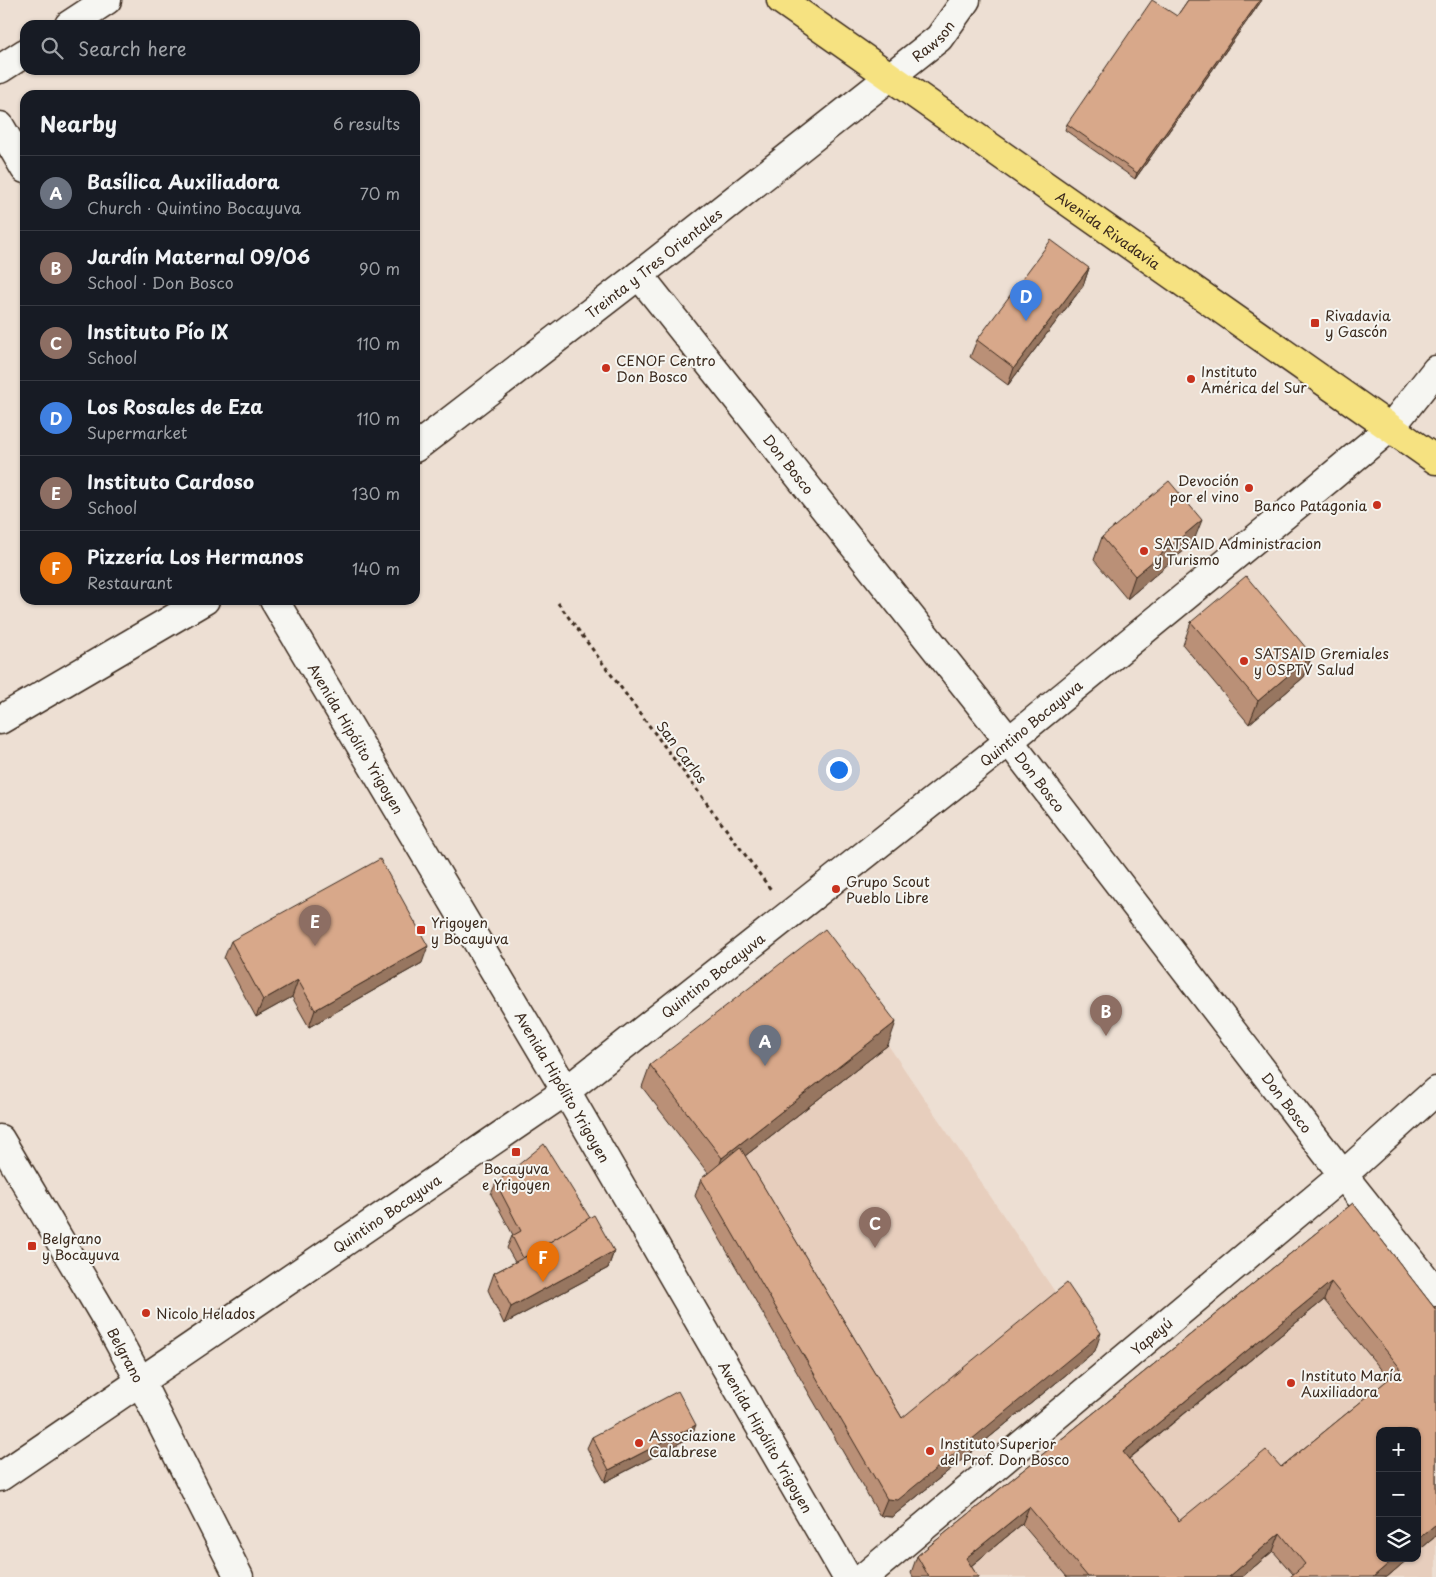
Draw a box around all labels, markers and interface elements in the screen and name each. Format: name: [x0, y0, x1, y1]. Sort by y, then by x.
street label: Rawson: [907, 16, 959, 66]
search box: [20, 20, 420, 75]
icon: search: [38, 34, 66, 62]
text: Search here: [78, 34, 187, 62]
text: Nearby: [40, 107, 117, 139]
text: 6 results: [333, 111, 400, 135]
text: Basílica Auxiliadora: [87, 167, 280, 195]
text: A: [50, 181, 62, 205]
text: 70 m: [360, 181, 400, 205]
street label: Avenida Rivadavia: [1052, 186, 1165, 274]
text: Church · Quintino Bocayuva: [87, 195, 301, 219]
street label: Treinta y Tres Orientales: [581, 203, 726, 323]
text: Jardín Maternal 09/06: [87, 242, 310, 270]
text: B: [51, 256, 61, 280]
text: 90 m: [359, 256, 400, 280]
text: School · Don Bosco: [87, 270, 234, 294]
pin: D: [1010, 280, 1042, 321]
place label: Rivadavia y Gascón: [1325, 305, 1391, 342]
text: Instituto Pío IX: [87, 317, 228, 345]
marker: Rivadavia y Gascón: [1309, 317, 1321, 329]
text: C: [50, 331, 62, 355]
text: 110 m: [357, 331, 400, 355]
text: School: [87, 345, 137, 369]
place label: CENOF Centro Don Bosco: [616, 350, 716, 387]
place label: Instituto América del Sur: [1201, 361, 1307, 398]
marker: CENOF Centro Don Bosco: [600, 362, 612, 374]
marker: Instituto América del Sur: [1185, 373, 1197, 385]
text: Los Rosales de Eza: [87, 392, 263, 420]
text: D: [50, 406, 62, 430]
text: 110 m: [357, 406, 400, 430]
text: Supermarket: [87, 420, 187, 444]
street label: Don Bosco: [758, 429, 819, 498]
text: Instituto Cardoso: [87, 467, 254, 495]
place label: Devoción por el vino: [1170, 470, 1239, 507]
text: E: [51, 481, 61, 505]
text: 130 m: [352, 481, 400, 505]
marker: Devoción por el vino: [1243, 482, 1255, 494]
text: School: [87, 495, 137, 519]
place label: Banco Patagonia: [1254, 495, 1367, 516]
marker: Banco Patagonia: [1371, 499, 1383, 511]
place label: SATSAID Administracion y Turismo: [1154, 533, 1321, 570]
text: Pizzería Los Hermanos: [87, 542, 304, 570]
marker: SATSAID Administracion y Turismo: [1138, 545, 1150, 557]
text: F: [51, 556, 61, 580]
text: 140 m: [352, 556, 400, 580]
text: Restaurant: [87, 570, 173, 594]
place label: SATSAID Gremiales y OSPTV Salud: [1254, 643, 1389, 680]
marker: SATSAID Gremiales y OSPTV Salud: [1238, 655, 1250, 667]
street label: Avenida Hipólito Yrigoyen: [303, 659, 409, 818]
street label: Quintino Bocayuva: [975, 674, 1087, 771]
street label: San Carlos: [652, 716, 712, 788]
street label: Don Bosco: [1010, 747, 1070, 816]
your location: [826, 757, 852, 783]
place label: Grupo Scout Pueblo Libre: [846, 871, 930, 908]
marker: Grupo Scout Pueblo Libre: [830, 883, 842, 895]
pin: E: [299, 905, 331, 946]
place label: Yrigoyen y Bocayuva: [431, 912, 509, 949]
marker: Yrigoyen y Bocayuva: [415, 924, 427, 936]
street label: Quintino Bocayuva: [656, 927, 769, 1023]
pin: B: [1090, 995, 1122, 1036]
street label: Avenida Hipólito Yrigoyen: [510, 1007, 616, 1166]
pin: A: [749, 1025, 781, 1066]
street label: Don Bosco: [1257, 1068, 1317, 1137]
marker: Bocayuva e Yrigoyen: [510, 1146, 522, 1158]
place label: Bocayuva e Yrigoyen: [482, 1158, 550, 1195]
street label: Quintino Bocayuva: [328, 1169, 445, 1258]
pin: C: [859, 1207, 891, 1248]
place label: Belgrano y Bocayuva: [42, 1228, 120, 1265]
marker: Belgrano y Bocayuva: [26, 1240, 38, 1252]
pin: F: [527, 1241, 559, 1282]
place label: Nicolo Helados: [156, 1303, 255, 1324]
marker: Nicolo Helados: [140, 1307, 152, 1319]
street label: Yapeyú: [1126, 1312, 1177, 1360]
street label: Belgrano: [102, 1324, 149, 1386]
street label: Avenida Hipólito Yrigoyen: [714, 1357, 818, 1517]
place label: Instituto María Auxiliadora: [1301, 1365, 1402, 1402]
marker: Instituto María Auxiliadora: [1285, 1377, 1297, 1389]
place label: Associazione Calabrese: [649, 1425, 736, 1462]
map controls: [1376, 1427, 1421, 1562]
button: +: [1376, 1427, 1421, 1472]
place label: Instituto Superior del Prof. Don Bosco: [940, 1433, 1069, 1470]
marker: Associazione Calabrese: [633, 1437, 645, 1449]
marker: Instituto Superior del Prof. Don Bosco: [924, 1445, 936, 1457]
button: −: [1376, 1472, 1421, 1517]
button: layers: [1376, 1517, 1421, 1562]

